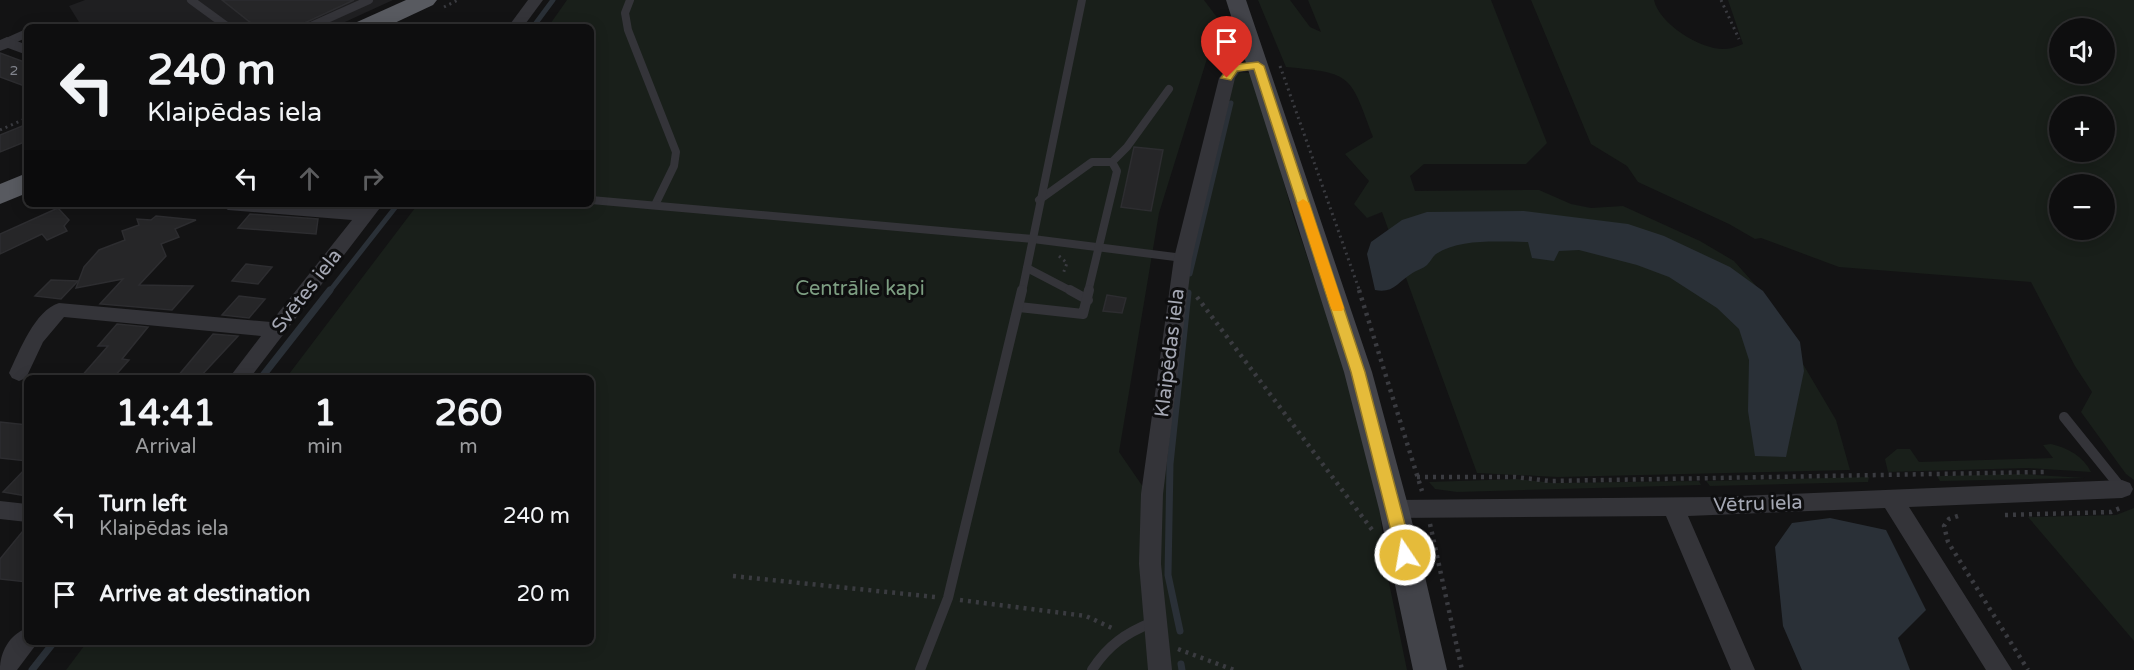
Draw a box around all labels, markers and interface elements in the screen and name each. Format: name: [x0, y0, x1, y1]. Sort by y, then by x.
pin: [1201, 16, 1252, 78]
map controls: [2049, 18, 2115, 240]
button: sound: [2049, 18, 2115, 84]
icon: arrive: [1210, 25, 1243, 58]
text: 240 m: [147, 45, 276, 96]
icon: left: [48, 48, 126, 126]
house number: 2: [10, 62, 18, 79]
text: Klaipēdas iela: [147, 96, 322, 129]
button: +: [2049, 96, 2115, 162]
icon: left: [230, 162, 263, 195]
icon: ahead: [293, 162, 326, 195]
icon: right: [356, 162, 389, 195]
button: −: [2049, 174, 2115, 240]
street label: Svētes iela: [267, 244, 347, 338]
park label: Centrālie kapi: [795, 277, 925, 301]
street label: Klaipēdas iela: [1150, 287, 1190, 419]
text: 14:41: [116, 392, 216, 435]
text: 1: [314, 392, 336, 435]
text: 260: [434, 392, 502, 435]
text: Arrival: [135, 435, 197, 459]
text: min: [307, 435, 343, 459]
text: m: [459, 435, 478, 459]
street label: Vētru iela: [1713, 490, 1803, 518]
text: Turn left: [99, 491, 187, 517]
icon: left: [48, 500, 81, 533]
text: 240 m: [503, 503, 570, 529]
text: Klaipēdas iela: [99, 517, 229, 541]
position arrow: [1373, 523, 1437, 587]
icon: arrive: [48, 578, 81, 611]
text: Arrive at destination: [99, 581, 310, 607]
text: 20 m: [516, 581, 570, 607]

